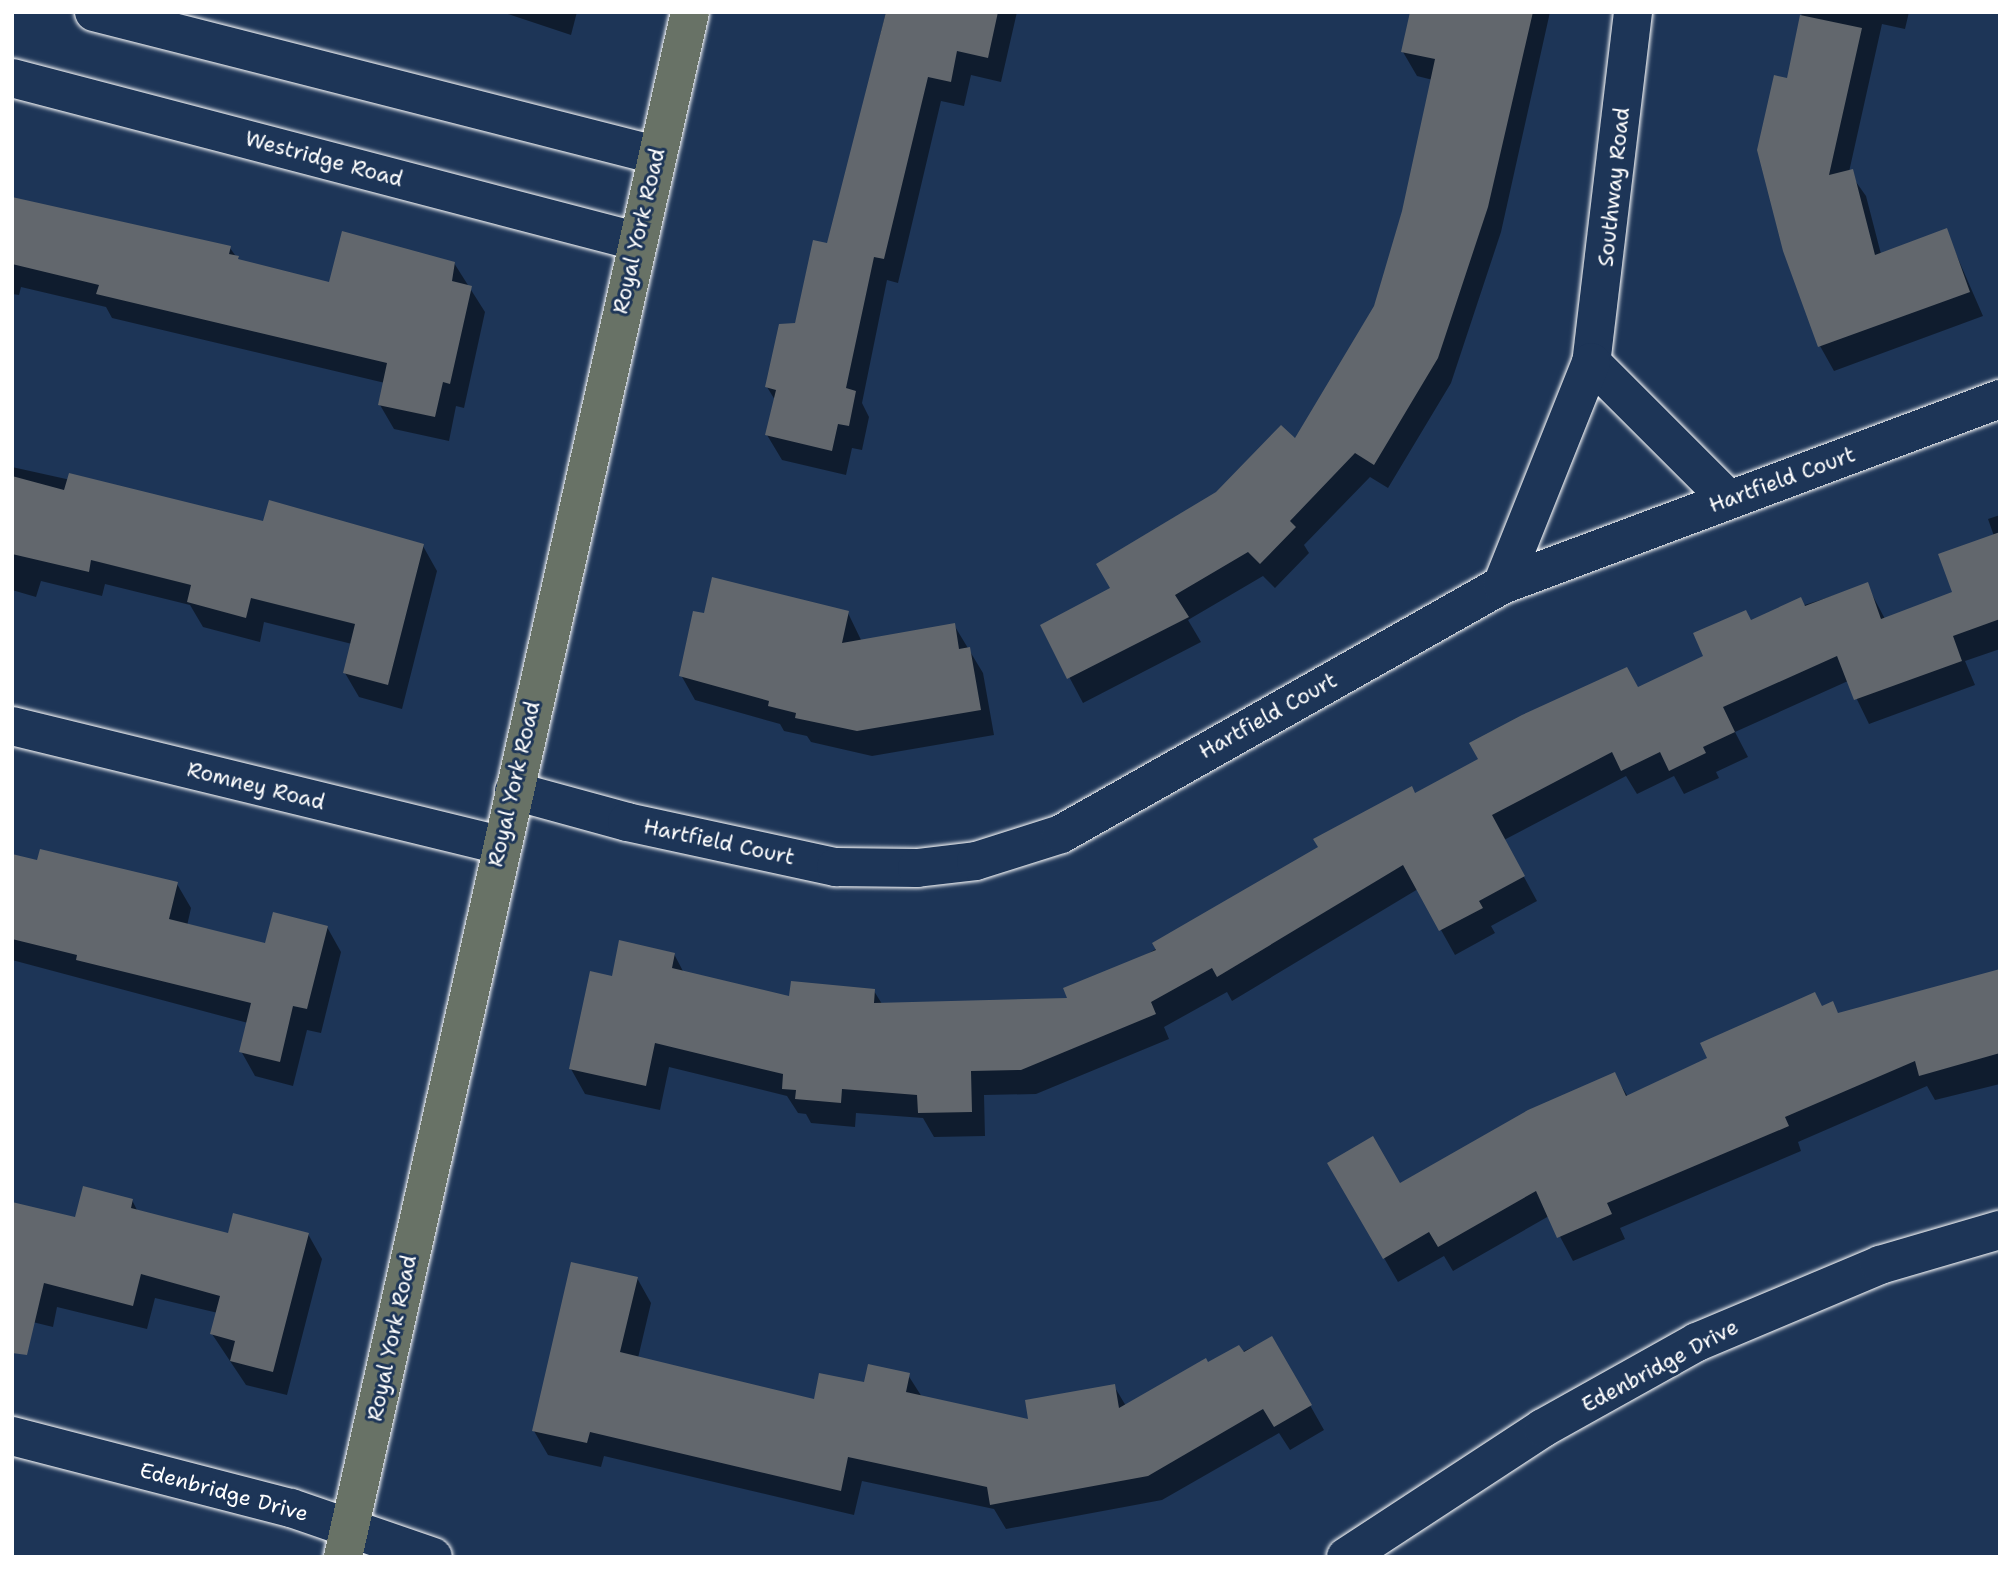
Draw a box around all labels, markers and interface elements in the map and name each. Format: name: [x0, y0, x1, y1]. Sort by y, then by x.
street label: Southway Road: [1593, 106, 1635, 268]
street label: Westridge Road: [242, 126, 406, 192]
street label: Royal York Road: [608, 146, 670, 316]
street label: Hartfield Court: [1706, 442, 1858, 518]
street label: Hartfield Court: [1195, 668, 1341, 764]
street label: Royal York Road: [483, 699, 545, 869]
street label: Romney Road: [185, 757, 327, 815]
street label: Hartfield Court: [641, 814, 797, 870]
street label: Royal York Road: [362, 1253, 422, 1423]
street label: Edenbridge Drive: [1577, 1314, 1743, 1418]
street label: Edenbridge Drive: [137, 1457, 311, 1527]

